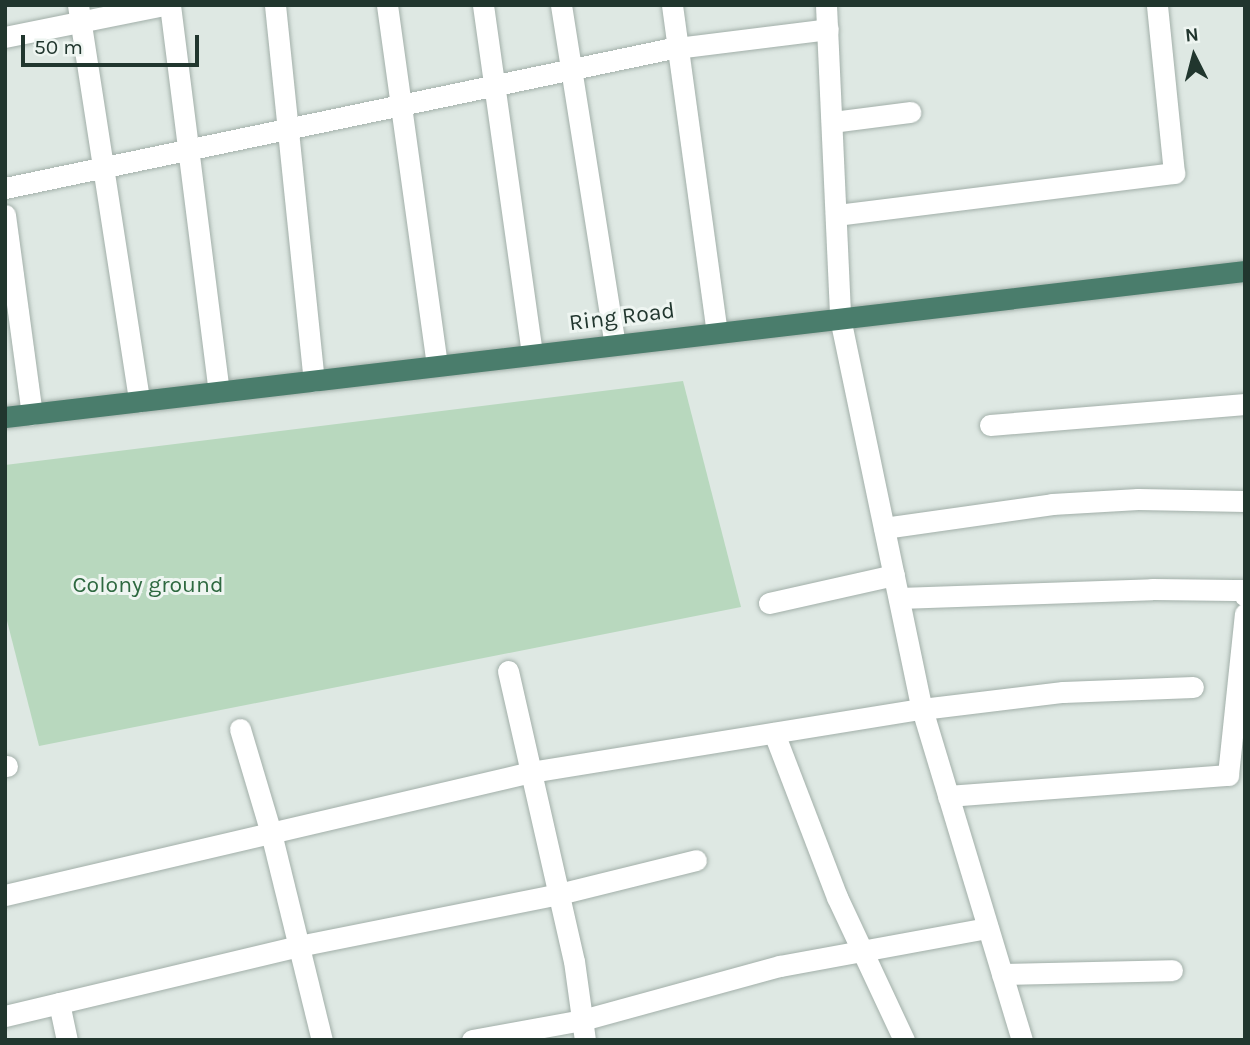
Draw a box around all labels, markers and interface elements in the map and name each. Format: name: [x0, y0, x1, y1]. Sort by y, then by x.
scale bar: [24, 21, 203, 65]
north arrow: [1159, 21, 1229, 91]
text: N: [1184, 23, 1200, 47]
text: 50 m: [34, 35, 83, 59]
street label: Ring Road: [568, 297, 676, 337]
park label: Colony ground: [72, 571, 224, 599]

